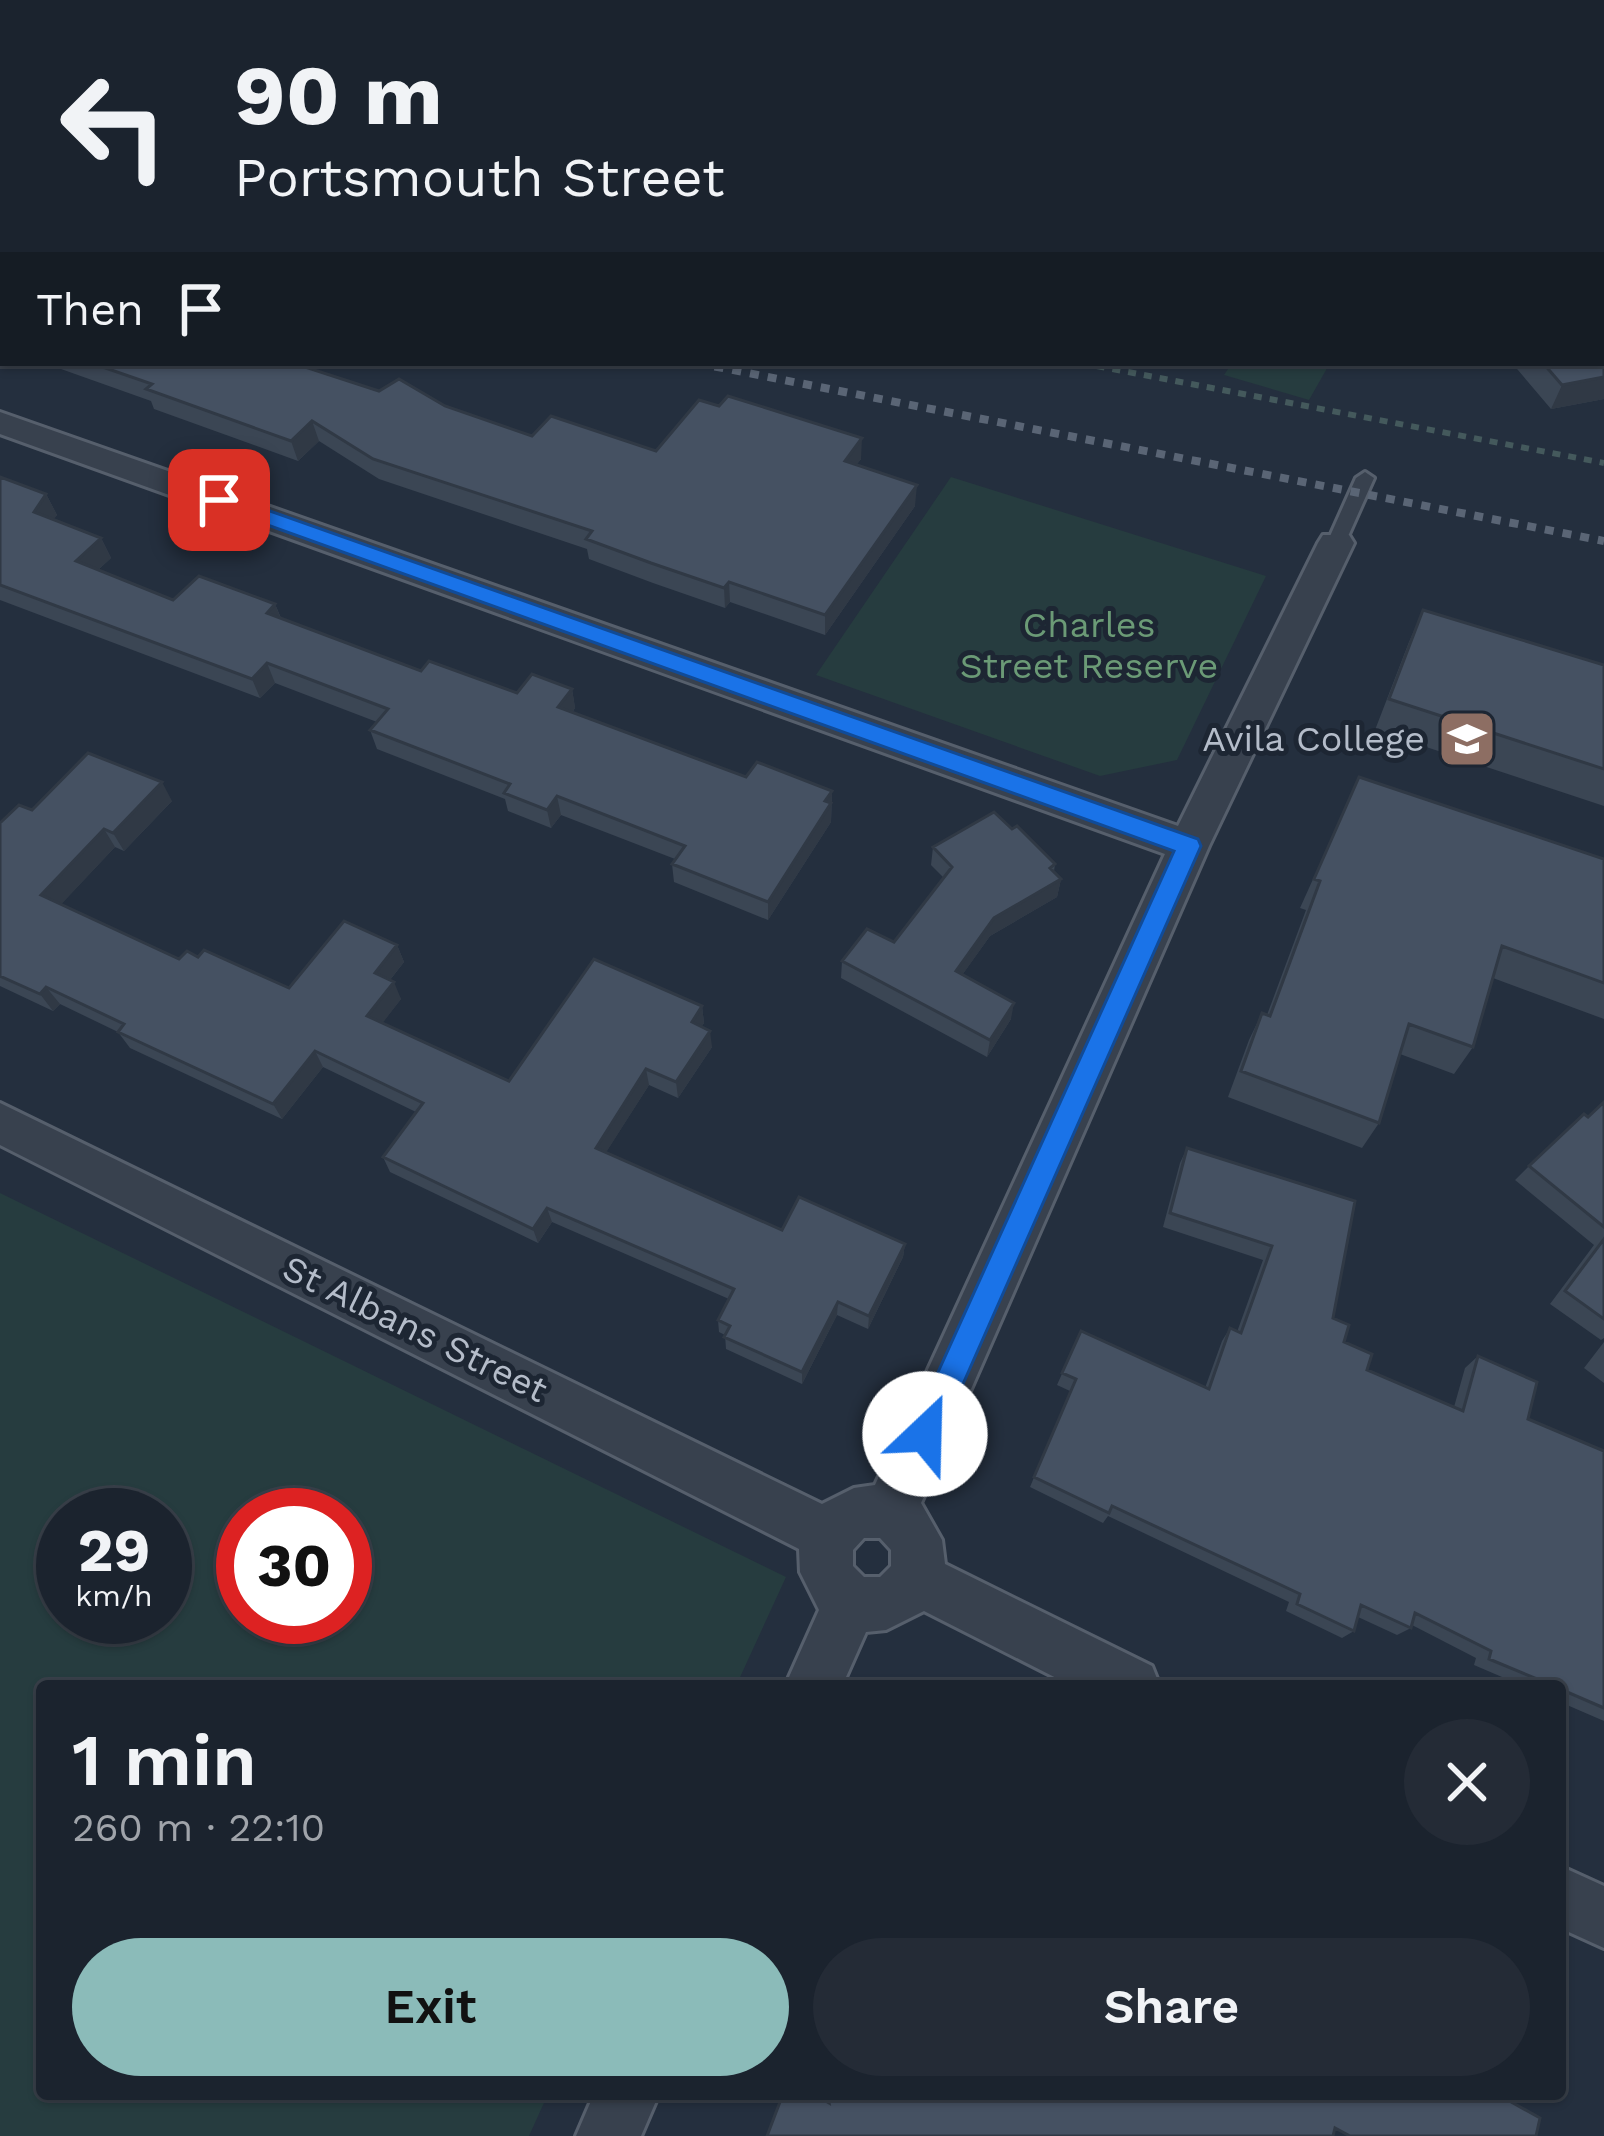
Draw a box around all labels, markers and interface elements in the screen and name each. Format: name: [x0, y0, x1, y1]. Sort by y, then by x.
text: 90 m: [234, 46, 443, 144]
icon: left: [36, 48, 192, 204]
text: Portsmouth Street: [234, 146, 725, 209]
icon: arrive: [168, 276, 234, 342]
text: Then: [36, 283, 144, 336]
pin: [168, 449, 270, 551]
icon: arrive: [186, 467, 252, 533]
park label: Charles Street Reserve: [960, 604, 1218, 687]
school or university icon: Avila College: [1436, 708, 1498, 770]
place label: Avila College: [1202, 718, 1425, 760]
street label: St Albans Street: [276, 1247, 554, 1411]
position arrow: [862, 1371, 988, 1497]
speed limit sign: 30: [216, 1488, 372, 1644]
text: 29: [78, 1515, 150, 1586]
text: km/h: [75, 1578, 153, 1613]
text: 1 min: [72, 1718, 257, 1802]
button: close: [1404, 1719, 1530, 1845]
text: 260 m · 22:10: [72, 1805, 325, 1850]
button: Exit: [72, 1938, 789, 2076]
button: Share: [813, 1938, 1530, 2076]

